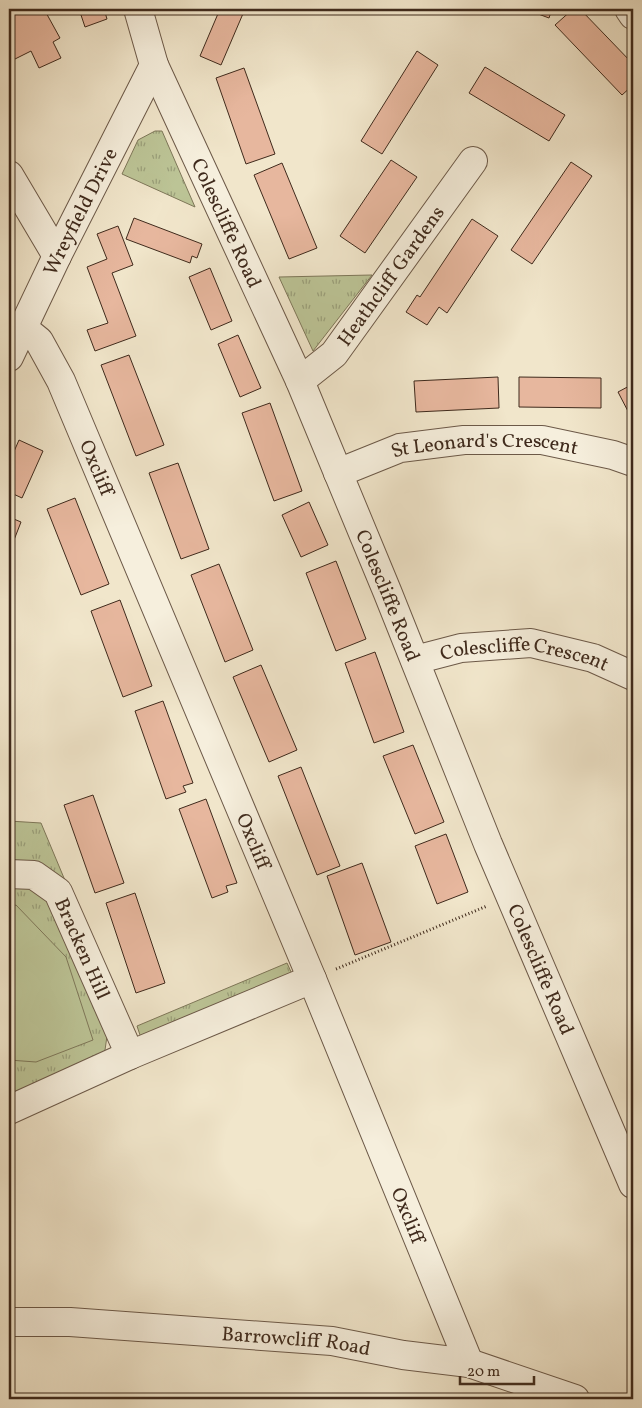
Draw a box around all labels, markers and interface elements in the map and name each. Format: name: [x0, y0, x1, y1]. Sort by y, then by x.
street label: Wreyfield Drive: [38, 144, 126, 281]
street label: Colescliffe Road: [183, 154, 267, 293]
street label: Heathcliff Gardens: [332, 201, 452, 353]
street label: St Leonard's Crescent: [387, 428, 581, 466]
street label: Oxcliff: [71, 436, 120, 502]
street label: Colescliffe Road: [347, 526, 426, 666]
street label: Colescliffe Crescent: [437, 631, 613, 679]
street label: Oxcliff: [228, 809, 277, 876]
street label: Bracken Hill: [46, 894, 116, 1004]
street label: Colescliffe Road: [499, 900, 580, 1040]
street label: Oxcliff: [383, 1184, 431, 1250]
street label: Barrowcliff Road: [220, 1321, 373, 1364]
scale bar: [460, 1353, 533, 1385]
text: 20 m: [467, 1362, 500, 1383]

